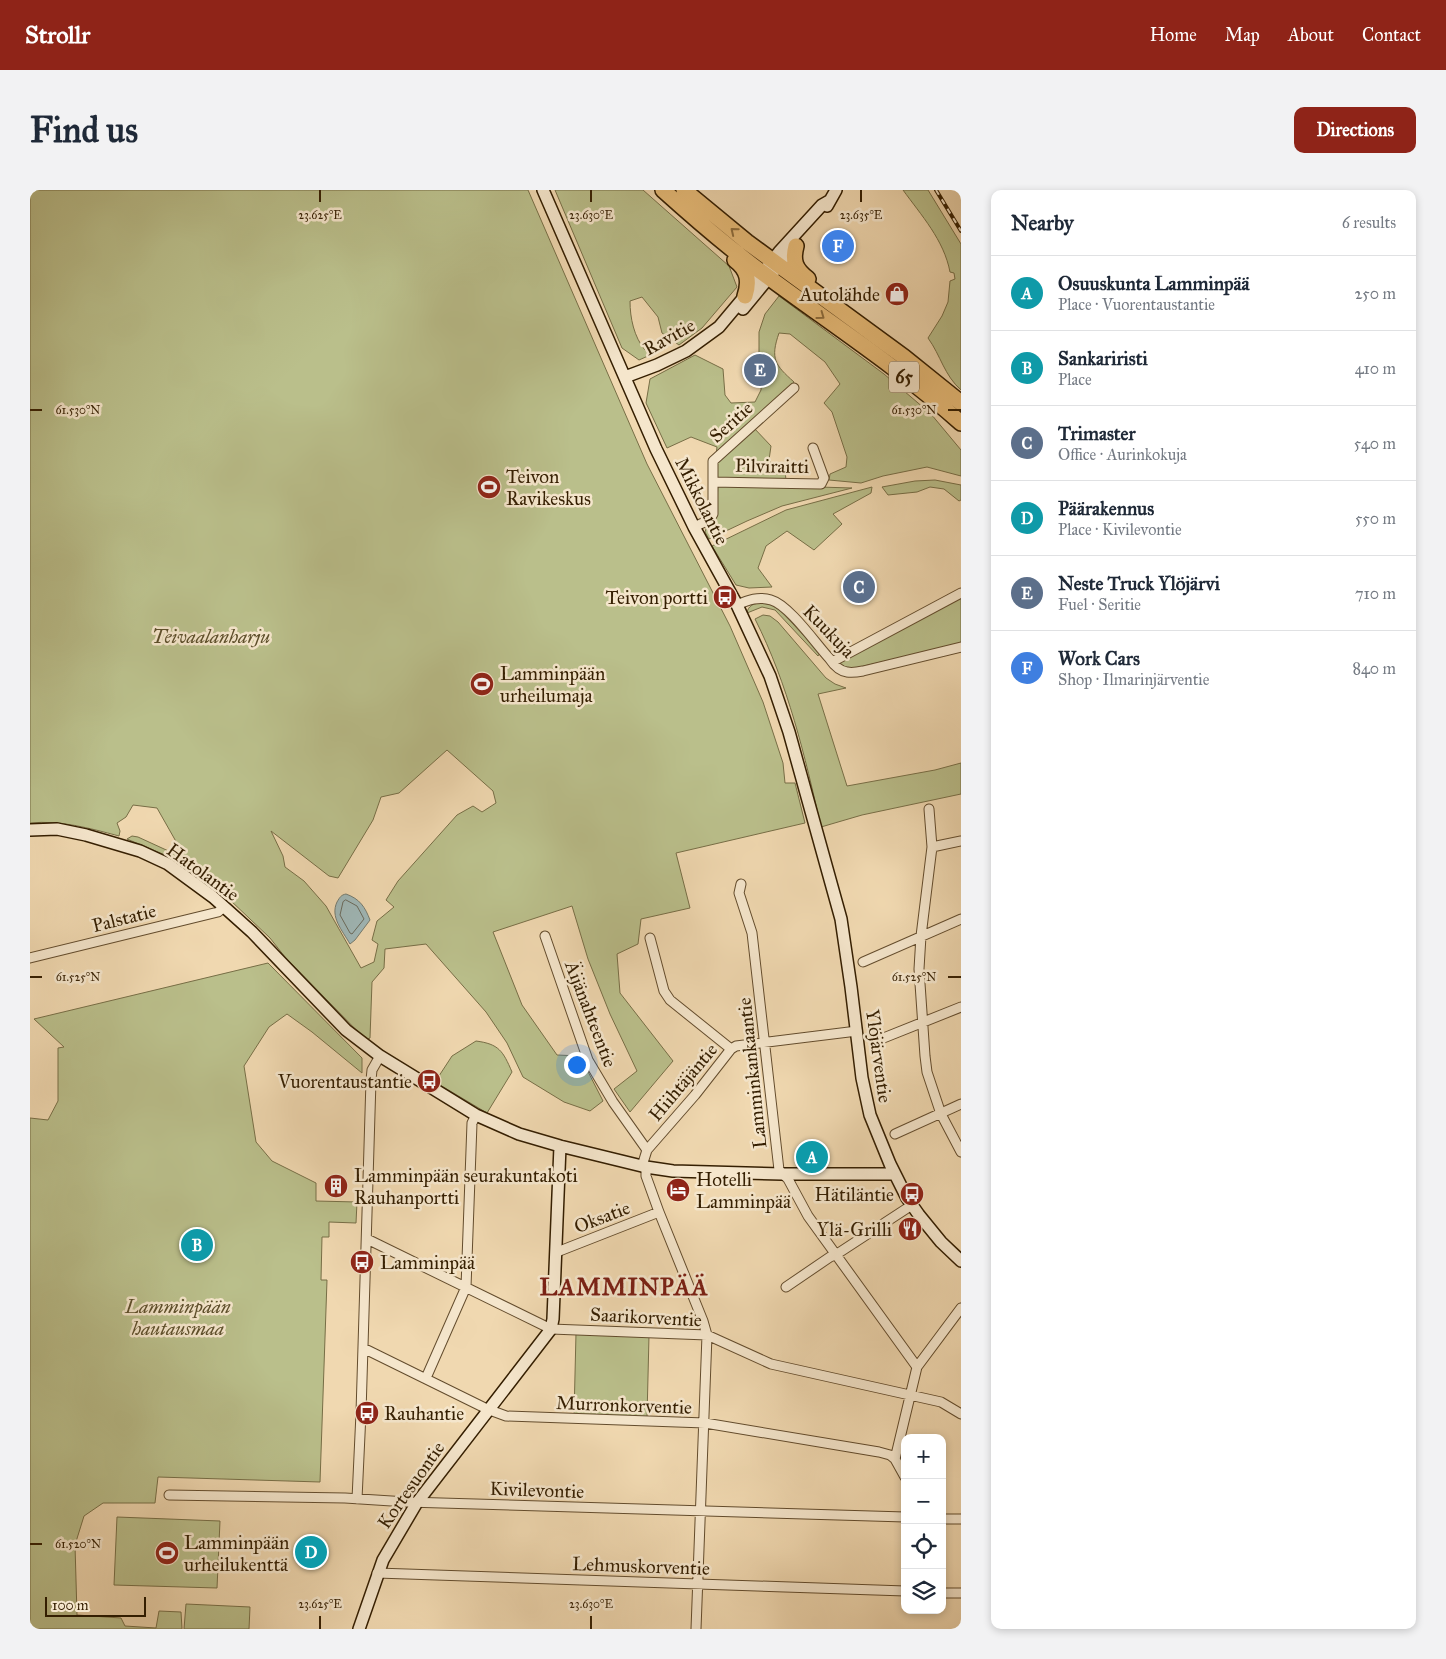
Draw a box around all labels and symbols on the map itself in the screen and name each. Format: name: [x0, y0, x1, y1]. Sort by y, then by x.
text: 23.625°E: [298, 208, 342, 222]
text: 23.630°E: [569, 208, 613, 222]
text: 23.635°E: [840, 208, 883, 222]
one-way arrow: [730, 227, 739, 236]
pin: F: [822, 227, 854, 265]
shop icon: Autolähde: [884, 281, 910, 307]
place label: Autolähde: [799, 283, 880, 306]
one-way arrow: [816, 309, 825, 319]
street label: Ravitie: [639, 313, 699, 360]
pin: E: [744, 351, 776, 389]
road number: 65: [889, 362, 919, 392]
street label: Seritie: [704, 396, 758, 448]
text: 61.530°N: [55, 403, 101, 417]
text: 61.530°N: [891, 403, 937, 417]
street label: Mikkolantie: [670, 453, 734, 549]
street label: Pilviraitti: [735, 454, 809, 478]
place label: Teivon Ravikeskus: [506, 465, 591, 510]
sports icon: Teivon Ravikeskus: [476, 474, 502, 500]
pin: C: [843, 568, 875, 606]
bus stop icon: Teivon portti: [712, 584, 738, 610]
place label: Teivon portti: [606, 586, 708, 609]
street label: Kuukuja: [798, 600, 861, 663]
park label: Teivaalanharju: [152, 625, 270, 648]
place label: Lamminpään urheilumaja: [500, 662, 605, 707]
sports icon: Lamminpään urheilumaja: [469, 671, 495, 697]
street label: Hatolantie: [162, 838, 244, 906]
street label: Palstatie: [90, 899, 158, 937]
street label: Äijänahteentie: [560, 957, 622, 1070]
text: 61.525°N: [56, 970, 100, 984]
text: 61.525°N: [892, 970, 936, 984]
street label: Lamminkankaantie: [733, 996, 771, 1150]
street label: Ylöjärventie: [861, 1008, 897, 1104]
street label: Hiihtäjäntie: [644, 1038, 722, 1126]
your location: [564, 1052, 590, 1078]
bus stop icon: Vuorentaustantie: [416, 1068, 442, 1094]
place label: Vuorentaustantie: [277, 1070, 412, 1093]
pin: A: [796, 1138, 828, 1176]
place label: Lamminpään seurakuntakoti Rauhanportti: [354, 1164, 578, 1209]
place label: Hotelli Lamminpää: [696, 1168, 792, 1213]
building icon: Lamminpään seurakuntakoti Rauhanportti: [323, 1173, 349, 1199]
hotel icon: Hotelli Lamminpää: [665, 1177, 691, 1203]
bus stop icon: Hätiläntie: [899, 1181, 925, 1207]
place label: Hätiläntie: [814, 1183, 894, 1206]
street label: Oksatie: [571, 1196, 633, 1238]
restaurant icon: Ylä-Grilli: [897, 1216, 923, 1242]
place label: Ylä-Grilli: [817, 1218, 892, 1241]
pin: B: [181, 1226, 213, 1264]
bus stop icon: Lamminpää: [349, 1249, 375, 1275]
place label: Lamminpää: [380, 1251, 476, 1274]
district label: LAMMINPÄÄ: [539, 1272, 709, 1302]
park label: Lamminpään hautausmaa: [124, 1295, 231, 1340]
street label: Saarikorventie: [590, 1303, 702, 1331]
street label: Murronkorventie: [556, 1391, 692, 1419]
bus stop icon: Rauhantie: [354, 1400, 380, 1426]
place label: Rauhantie: [384, 1402, 464, 1425]
street label: Kortesuontie: [373, 1437, 450, 1533]
street label: Kivilevontie: [489, 1477, 585, 1503]
place label: Lamminpään urheilukenttä: [184, 1531, 289, 1576]
pin: D: [295, 1533, 327, 1571]
text: 61.520°N: [55, 1537, 101, 1551]
sports icon: Lamminpään urheilukenttä: [154, 1540, 180, 1566]
street label: Lehmuskorventie: [572, 1552, 710, 1580]
scale bar: [45, 1594, 146, 1617]
text: 23.625°E: [298, 1597, 342, 1611]
text: 23.630°E: [569, 1597, 613, 1611]

